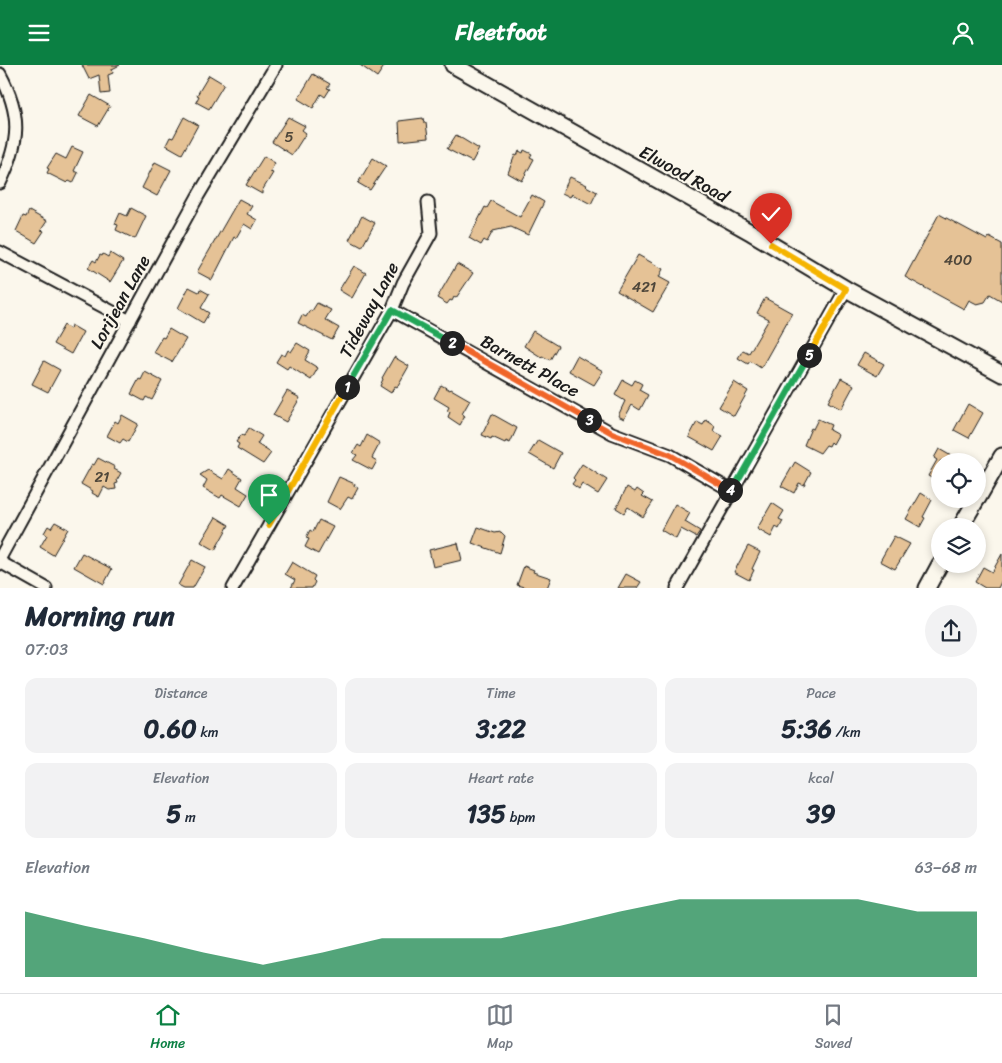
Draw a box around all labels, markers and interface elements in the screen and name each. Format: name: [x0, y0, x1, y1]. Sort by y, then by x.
text: Fleetfoot: [455, 13, 547, 52]
icon: menu: [25, 19, 53, 47]
icon: person: [949, 19, 977, 47]
house number: 5: [284, 124, 294, 150]
street label: Elwood Road: [633, 136, 736, 213]
pin: [750, 193, 792, 244]
icon: check: [757, 200, 785, 228]
house number: 400: [944, 247, 972, 273]
street label: Lorijean Lane: [81, 249, 159, 355]
street label: Tideway Lane: [330, 256, 408, 364]
house number: 421: [632, 274, 656, 300]
street label: Barnett Place: [474, 325, 586, 407]
pin: 2: [440, 331, 464, 355]
text: 2: [448, 331, 457, 356]
pin: 5: [796, 343, 822, 367]
text: 5: [805, 343, 814, 368]
pin: 1: [334, 375, 360, 399]
text: 1: [344, 375, 351, 400]
pin: 3: [576, 407, 602, 433]
text: 3: [586, 408, 593, 433]
map controls: [931, 453, 986, 573]
button: locate: [931, 453, 986, 508]
house number: 21: [94, 464, 110, 490]
pin: [248, 474, 290, 525]
pin: 4: [718, 477, 742, 503]
text: 4: [726, 478, 735, 503]
icon: arrive: [255, 481, 283, 509]
button: layers: [931, 518, 986, 573]
text: Morning run: [25, 591, 175, 640]
button: share: [925, 605, 977, 657]
text: 07:03: [25, 635, 68, 664]
text: Distance: [154, 681, 208, 706]
text: Time: [486, 681, 516, 706]
text: Pace: [806, 681, 836, 706]
text: 0.60: [143, 706, 197, 751]
text: 3:22: [476, 706, 526, 751]
text: 5:36: [781, 706, 832, 751]
text: km: [197, 720, 219, 745]
text: /km: [832, 720, 861, 745]
text: Elevation: [153, 766, 209, 791]
text: Heart rate: [468, 766, 534, 791]
text: kcal: [808, 766, 834, 791]
text: 5: [166, 791, 181, 836]
text: 135: [466, 791, 506, 836]
text: 39: [806, 791, 836, 836]
text: m: [181, 805, 196, 830]
text: bpm: [506, 805, 536, 830]
text: Elevation: [25, 853, 90, 882]
text: 63–68 m: [915, 853, 977, 882]
tab: Home: [150, 1001, 185, 1056]
tab: Map: [486, 1001, 514, 1056]
tab: Saved: [815, 1001, 852, 1056]

